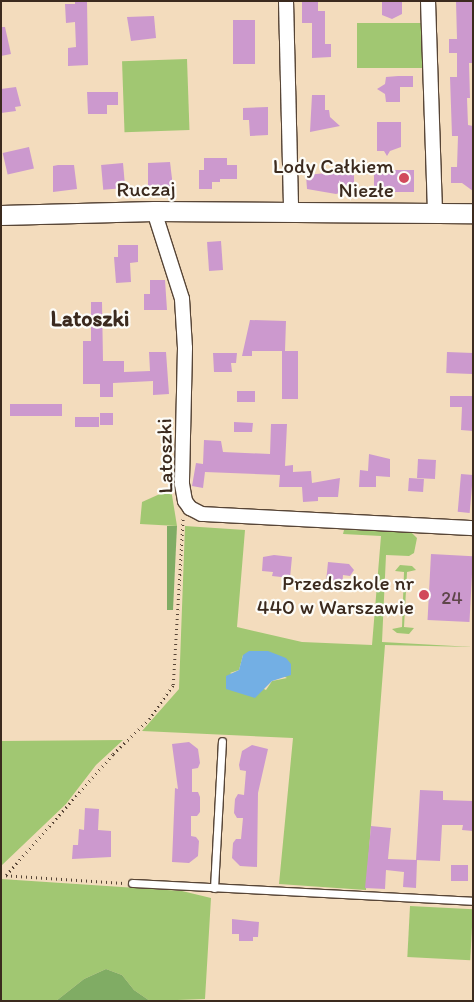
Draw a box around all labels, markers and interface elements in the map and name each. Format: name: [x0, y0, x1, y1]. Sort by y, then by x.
place label: Lody Całkiem Niezłe: [273, 153, 394, 203]
marker: Lody Całkiem Niezłe: [398, 172, 410, 184]
street label: Ruczaj: [116, 176, 176, 202]
district label: Latoszki: [51, 306, 129, 332]
street label: Latoszki: [152, 418, 178, 494]
place label: Przedszkole nr 440 w Warszawie: [257, 570, 414, 620]
house number: 24: [441, 587, 463, 609]
marker: Przedszkole nr 440 w Warszawie: [418, 589, 430, 601]

